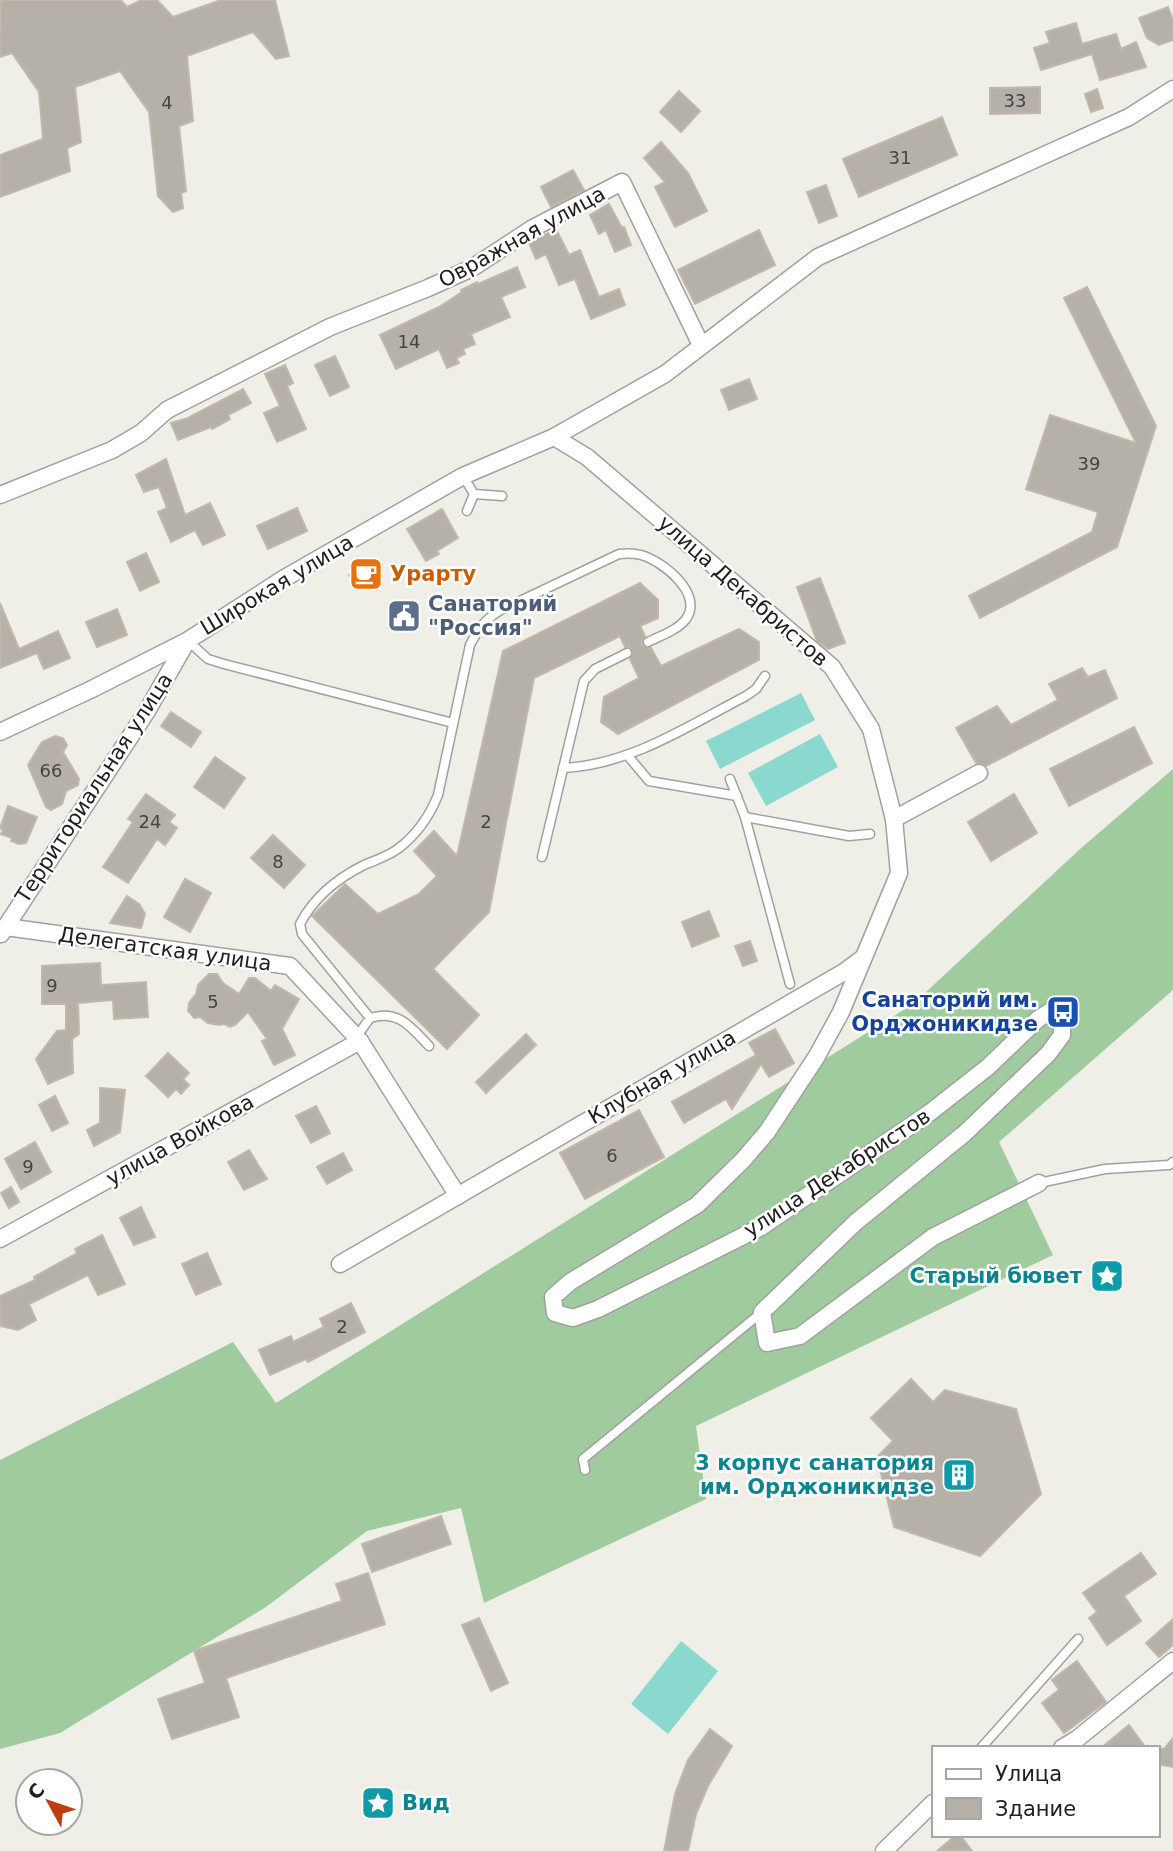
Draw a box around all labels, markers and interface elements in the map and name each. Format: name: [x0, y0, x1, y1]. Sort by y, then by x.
house number: 33: [1004, 90, 1026, 111]
house number: 4: [161, 92, 173, 113]
house number: 31: [889, 147, 911, 168]
street label: Овражная улица: [435, 181, 609, 293]
house number: 14: [398, 331, 420, 352]
house number: 39: [1078, 453, 1100, 474]
street label: улица Декабристов: [653, 511, 833, 671]
street label: Широкая улица: [196, 530, 358, 640]
cafe icon: Урарту: [347, 555, 385, 593]
place label: Урарту: [390, 562, 477, 586]
place label: Санаторий "Россия": [428, 592, 557, 640]
public building icon: Санаторий "Россия": [385, 597, 423, 635]
street label: Территориальная улица: [10, 669, 177, 908]
house number: 66: [40, 760, 62, 781]
house number: 24: [139, 811, 161, 832]
house number: 2: [480, 811, 492, 832]
house number: 8: [272, 851, 284, 872]
street label: Делегатская улица: [57, 922, 273, 976]
house number: 9: [46, 975, 58, 996]
place label: Санаторий им. Орджоникидзе: [851, 988, 1038, 1036]
house number: 5: [207, 991, 219, 1012]
bus stop icon: Санаторий им. Орджоникидзе: [1044, 993, 1082, 1031]
street label: Клубная улица: [584, 1025, 740, 1129]
street label: улица Войкова: [102, 1090, 258, 1190]
street label: улица Декабристов: [739, 1104, 935, 1242]
house number: 6: [606, 1145, 618, 1166]
house number: 9: [22, 1156, 34, 1177]
place icon: Старый бювет: [1088, 1257, 1126, 1295]
place label: Старый бювет: [909, 1264, 1083, 1288]
house number: 2: [336, 1316, 348, 1337]
place label: 3 корпус санатория им. Орджоникидзе: [695, 1451, 934, 1499]
building icon: 3 корпус санатория им. Орджоникидзе: [940, 1456, 978, 1494]
legend: [932, 1746, 1159, 1837]
text: Улица: [995, 1762, 1062, 1786]
north arrow: [14, 1767, 84, 1837]
text: С: [23, 1779, 49, 1803]
place icon: Вид: [359, 1784, 397, 1822]
place label: Вид: [402, 1791, 450, 1815]
text: Здание: [995, 1797, 1076, 1821]

